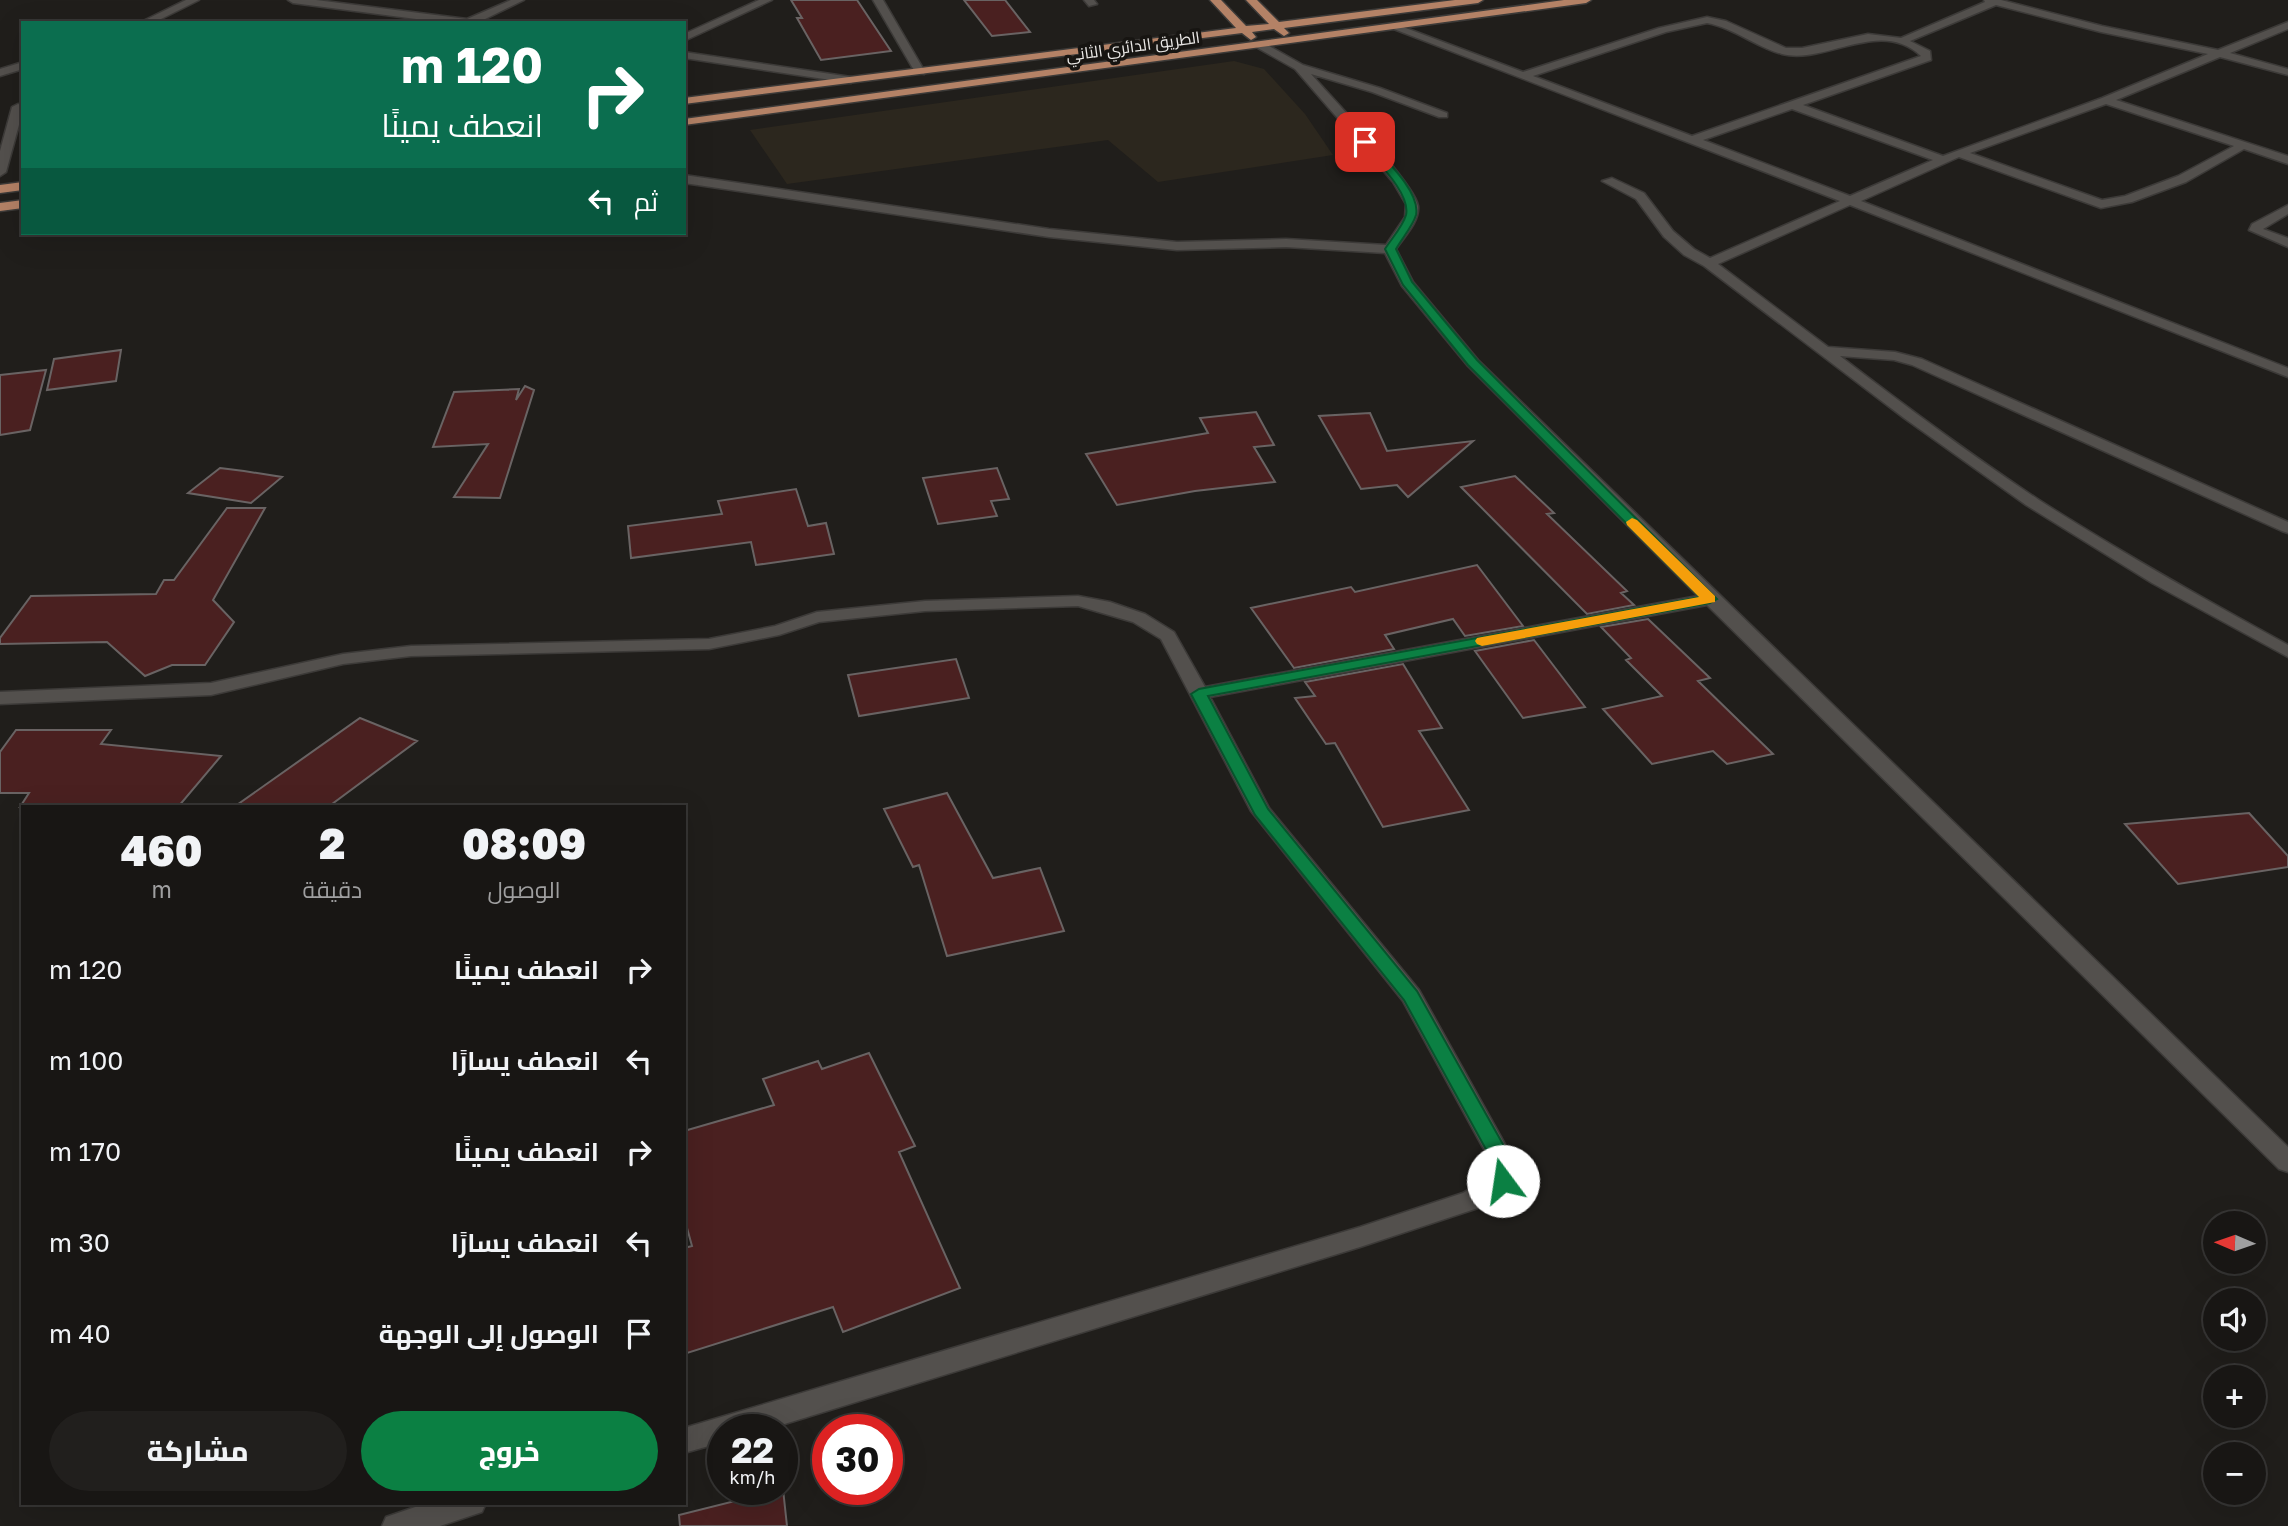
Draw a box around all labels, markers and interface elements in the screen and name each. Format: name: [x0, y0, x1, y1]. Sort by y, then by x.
street label: الطريق الدائري الثاني: [1065, 27, 1202, 69]
text: 120 m: [401, 35, 543, 94]
icon: right: [567, 49, 658, 140]
text: انعطف يمينًا: [381, 106, 543, 144]
pin: [1335, 112, 1395, 172]
icon: arrive: [1346, 123, 1384, 161]
icon: left: [582, 182, 620, 220]
text: ثم: [634, 186, 658, 217]
text: 2: [319, 818, 345, 868]
text: 08:09: [462, 818, 586, 868]
text: 460: [121, 825, 203, 875]
text: m: [152, 875, 172, 903]
text: دقيقة: [302, 875, 362, 903]
text: الوصول: [487, 875, 561, 903]
icon: right: [620, 951, 658, 989]
text: 120 m: [49, 954, 122, 985]
text: انعطف يمينًا: [454, 954, 599, 985]
icon: left: [620, 1042, 658, 1080]
text: 100 m: [49, 1045, 123, 1076]
text: انعطف يسارًا: [451, 1045, 599, 1076]
icon: right: [620, 1133, 658, 1171]
text: 170 m: [49, 1136, 121, 1167]
text: انعطف يمينًا: [454, 1136, 599, 1167]
position arrow: [1466, 1144, 1540, 1218]
north arrow: [2203, 1211, 2266, 1274]
map controls: [2203, 1211, 2266, 1505]
icon: left: [620, 1224, 658, 1262]
text: 30 m: [49, 1227, 110, 1258]
text: انعطف يسارًا: [451, 1227, 599, 1258]
button: sound: [2203, 1288, 2266, 1351]
icon: arrive: [620, 1315, 658, 1353]
text: 40 m: [49, 1318, 111, 1349]
text: الوصول إلى الوجهة: [379, 1318, 599, 1349]
button: +: [2203, 1365, 2266, 1428]
button: مشاركة: [49, 1411, 347, 1491]
button: خروج: [361, 1411, 658, 1491]
speed limit sign: 30: [812, 1414, 903, 1505]
text: 22: [731, 1429, 774, 1471]
button: −: [2203, 1442, 2266, 1505]
text: km/h: [730, 1466, 775, 1488]

